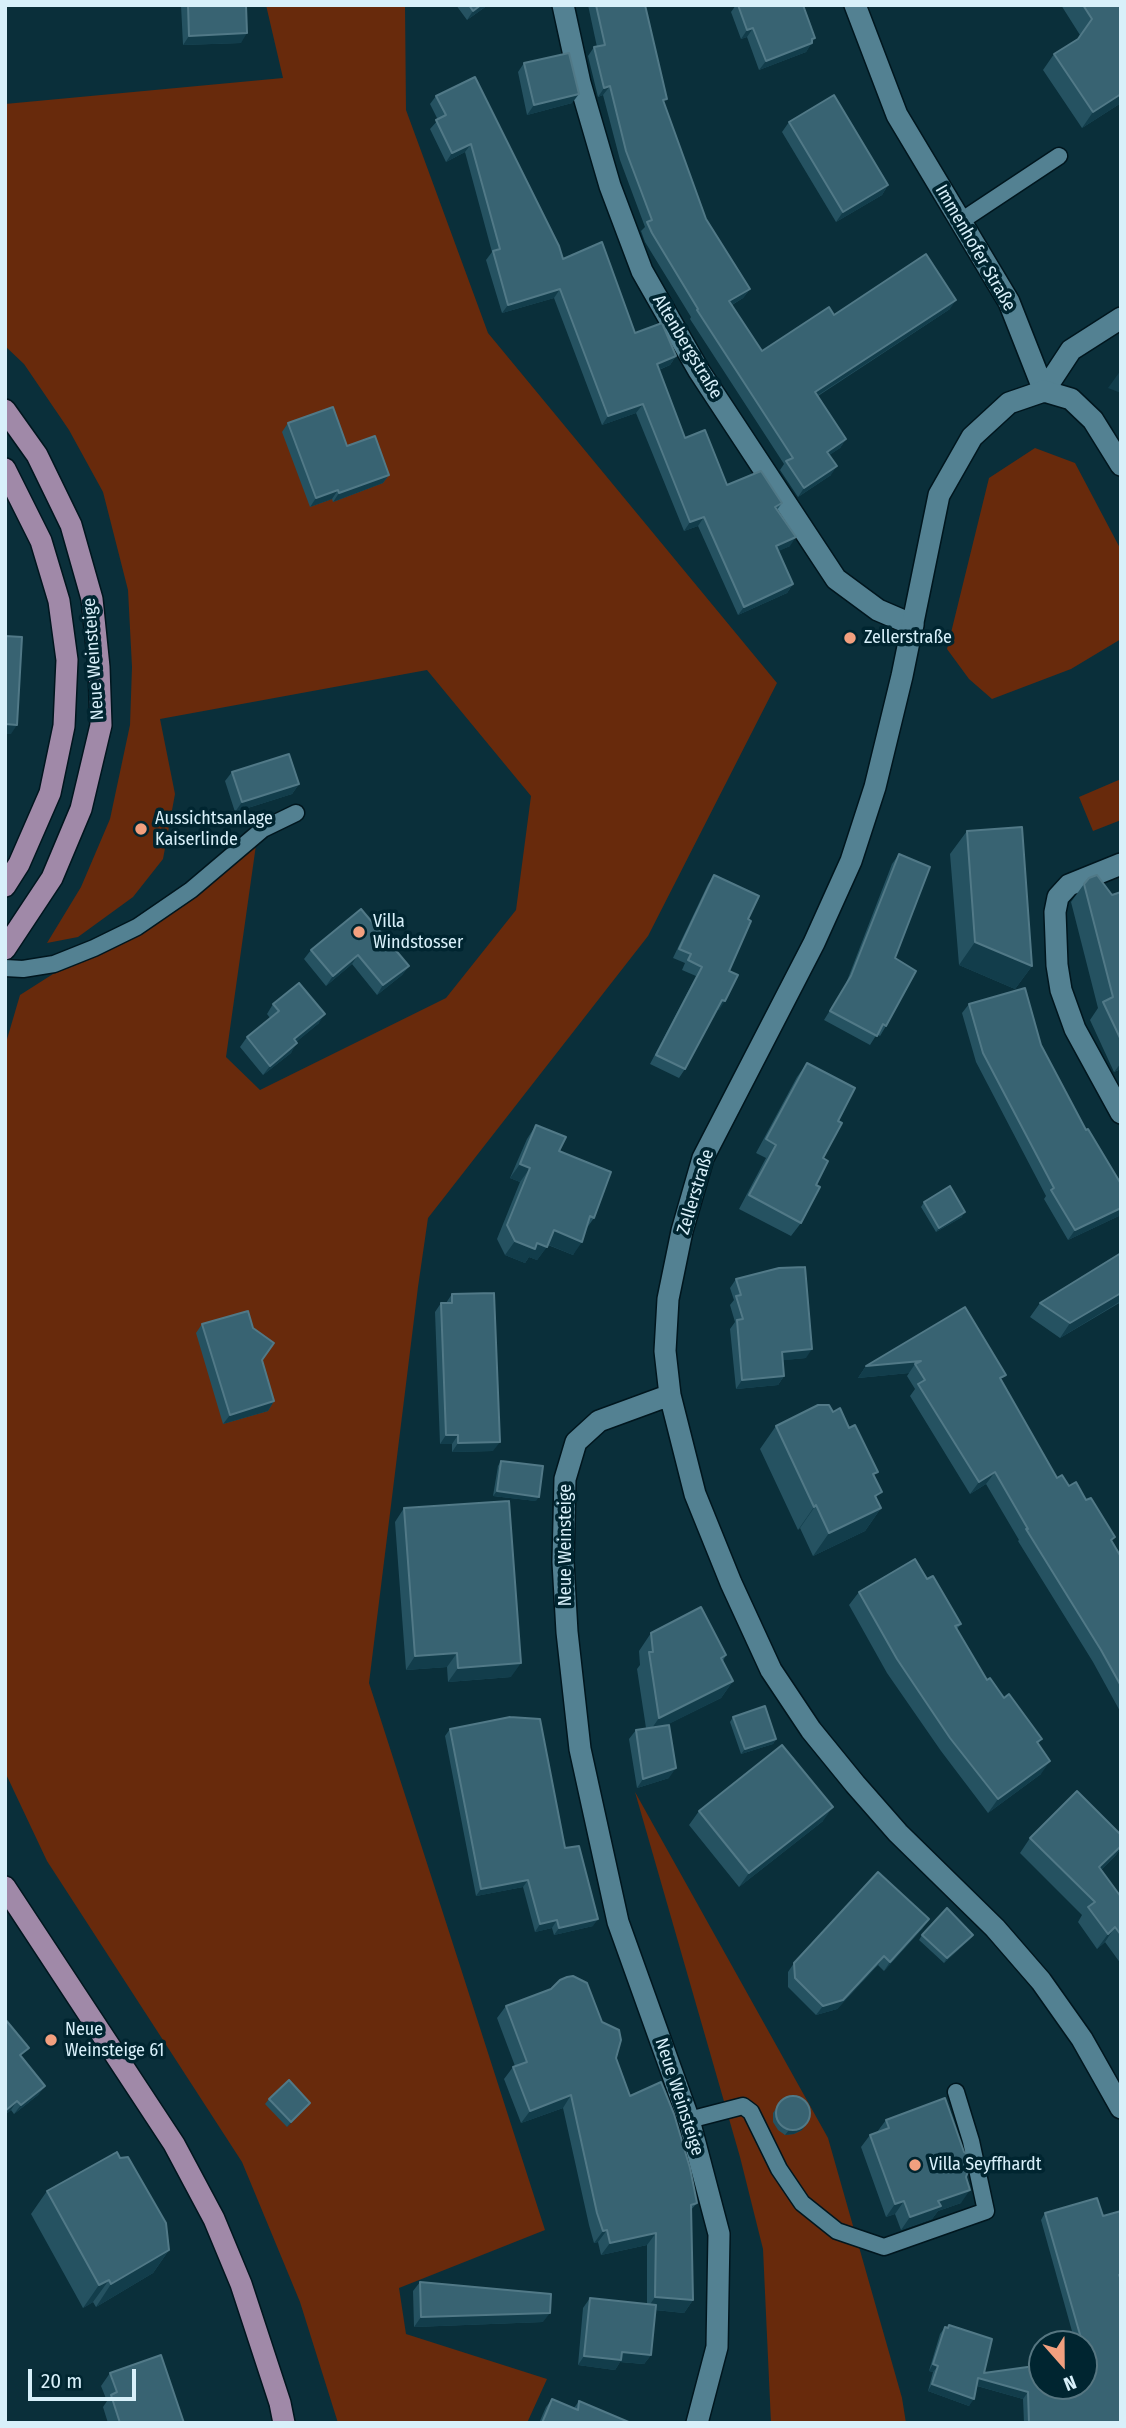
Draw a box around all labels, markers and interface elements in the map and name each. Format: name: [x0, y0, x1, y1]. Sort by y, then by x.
street label: Immenhofer Straße: [930, 181, 1020, 315]
street label: Altenbergstraße: [647, 291, 727, 403]
street label: Neue Weinsteige: [79, 597, 109, 721]
place label: Zellerstraße: [864, 627, 952, 649]
marker: Zellerstraße: [842, 630, 858, 646]
place label: Aussichtsanlage Kaiserlinde: [155, 808, 273, 850]
marker: Aussichtsanlage Kaiserlinde: [133, 821, 149, 837]
place label: Villa Windstosser: [373, 911, 463, 954]
marker: Villa Windstosser: [351, 924, 367, 940]
street label: Zellerstraße: [673, 1147, 719, 1237]
street label: Neue Weinsteige: [555, 1484, 577, 1606]
place label: Neue Weinsteige 61: [65, 2019, 164, 2062]
marker: Neue Weinsteige 61: [43, 2032, 59, 2048]
street label: Neue Weinsteige: [650, 2035, 708, 2159]
place label: Villa Seyffhardt: [929, 2154, 1042, 2176]
marker: Villa Seyffhardt: [907, 2157, 923, 2173]
north arrow: [1028, 2330, 1098, 2400]
scale bar: [32, 2354, 140, 2398]
text: 20 m: [41, 2368, 82, 2394]
text: N: [1061, 2370, 1079, 2396]

